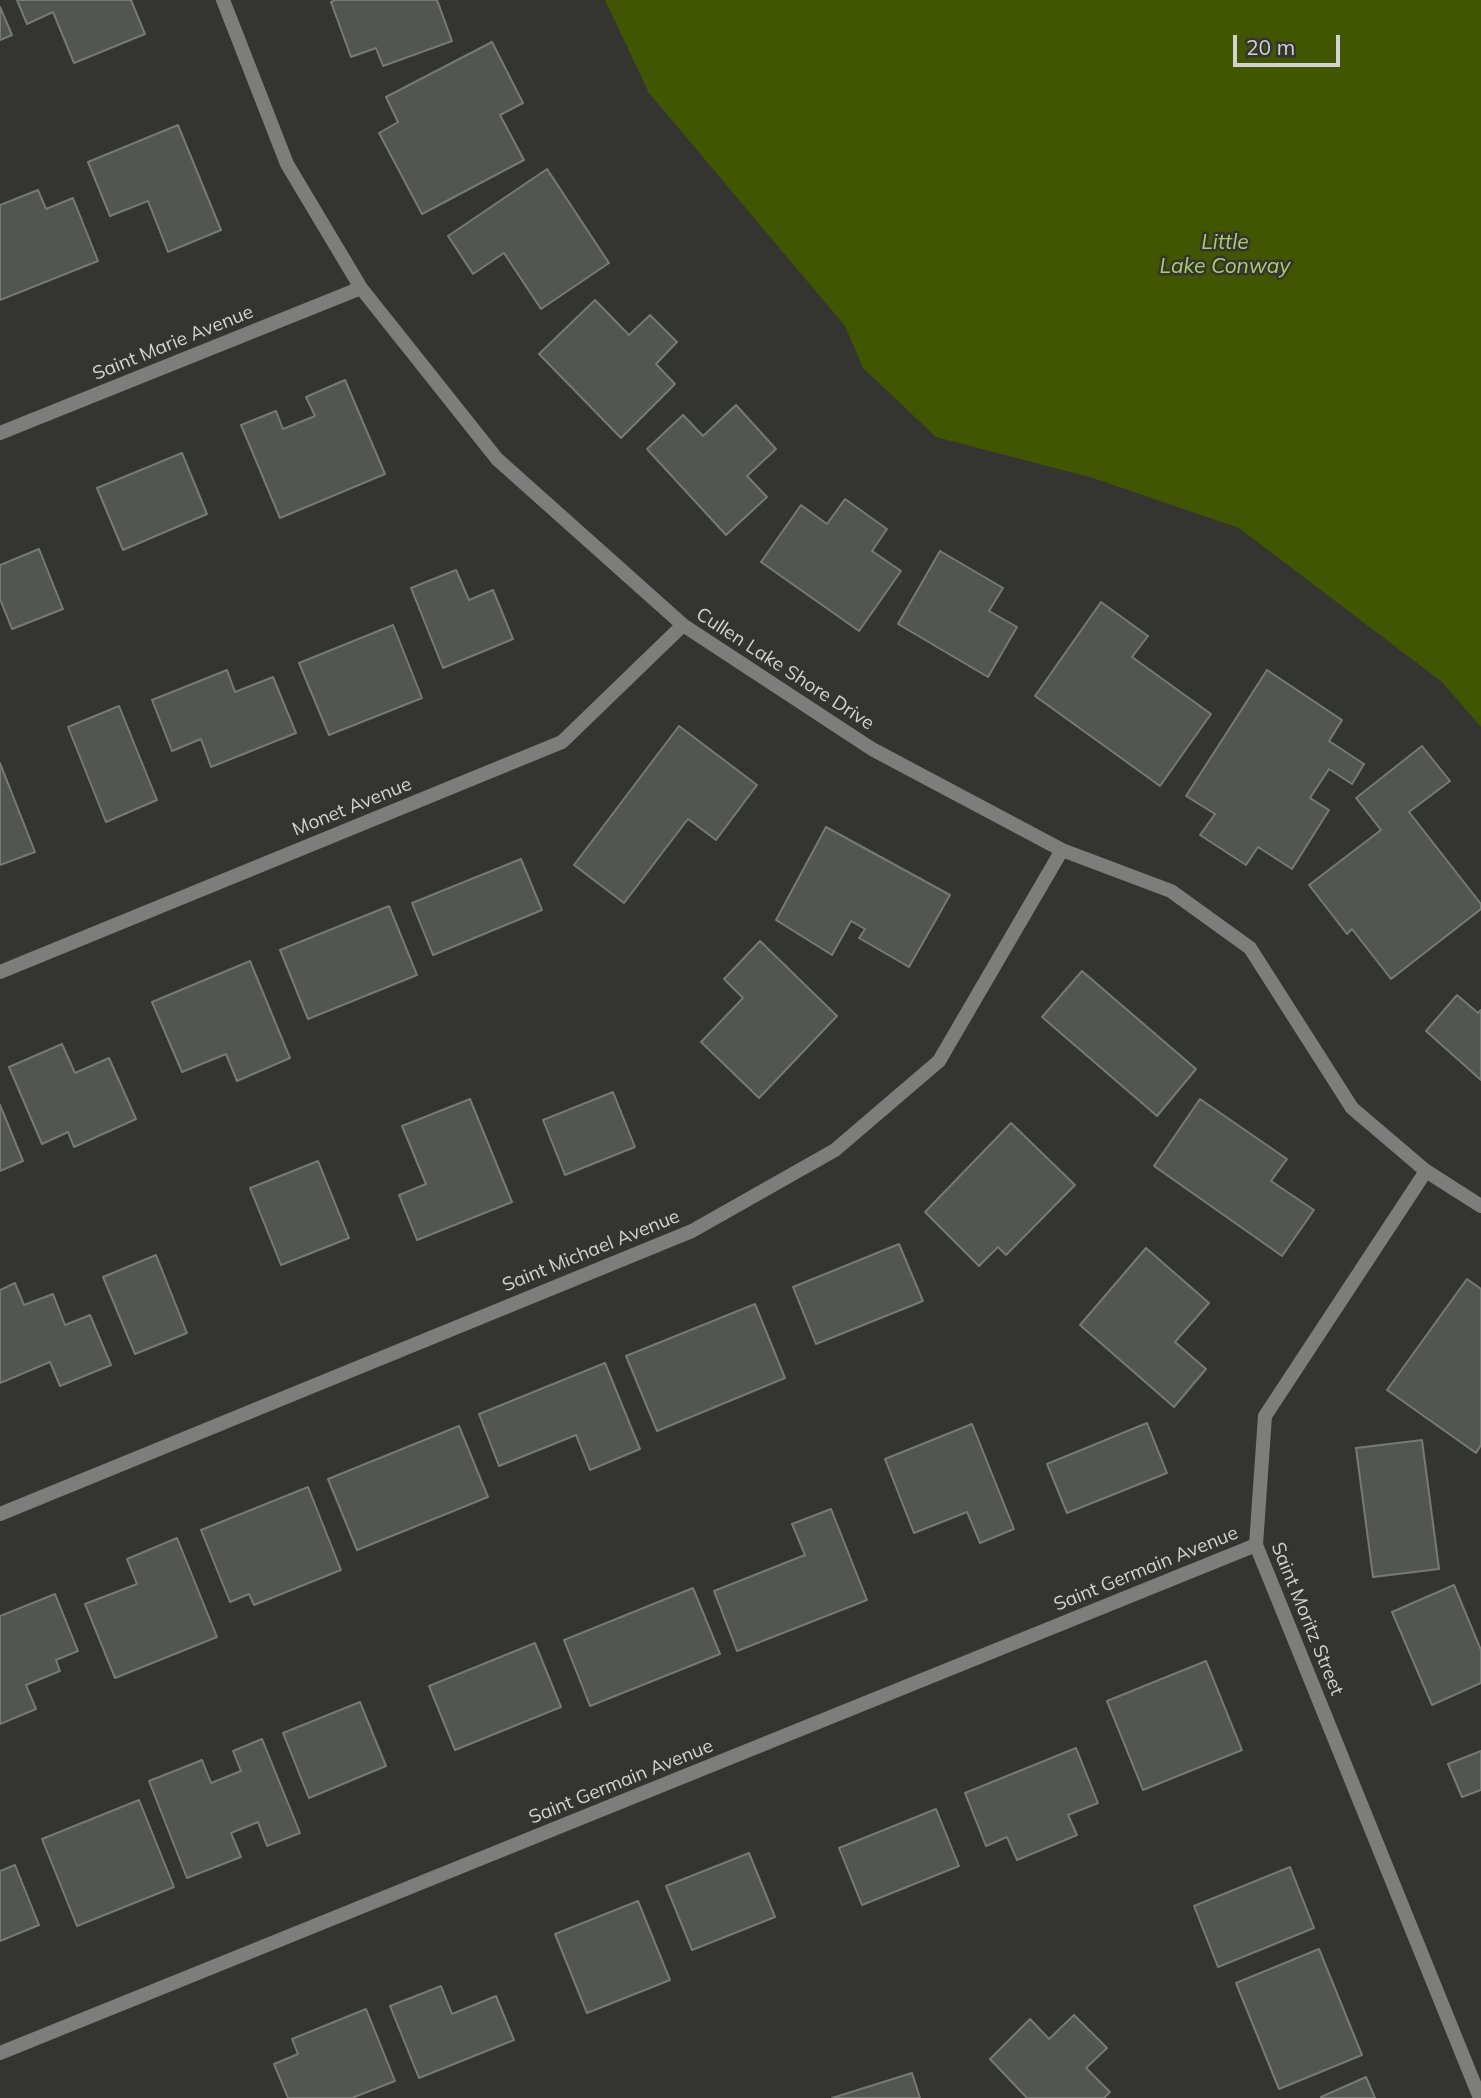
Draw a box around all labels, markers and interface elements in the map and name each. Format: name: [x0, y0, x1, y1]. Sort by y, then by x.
scale bar: [1236, 21, 1343, 65]
text: 20 m: [1246, 34, 1295, 60]
water label: Little Lake Conway: [1159, 230, 1291, 280]
street label: Saint Marie Avenue: [89, 300, 257, 386]
street label: Cullen Lake Shore Drive: [692, 603, 878, 735]
street label: Monet Avenue: [289, 773, 415, 841]
street label: Saint Michael Avenue: [499, 1205, 683, 1297]
street label: Saint Germain Avenue: [1051, 1522, 1241, 1616]
street label: Saint Moritz Street: [1266, 1539, 1348, 1699]
street label: Saint Germain Avenue: [526, 1735, 716, 1829]

